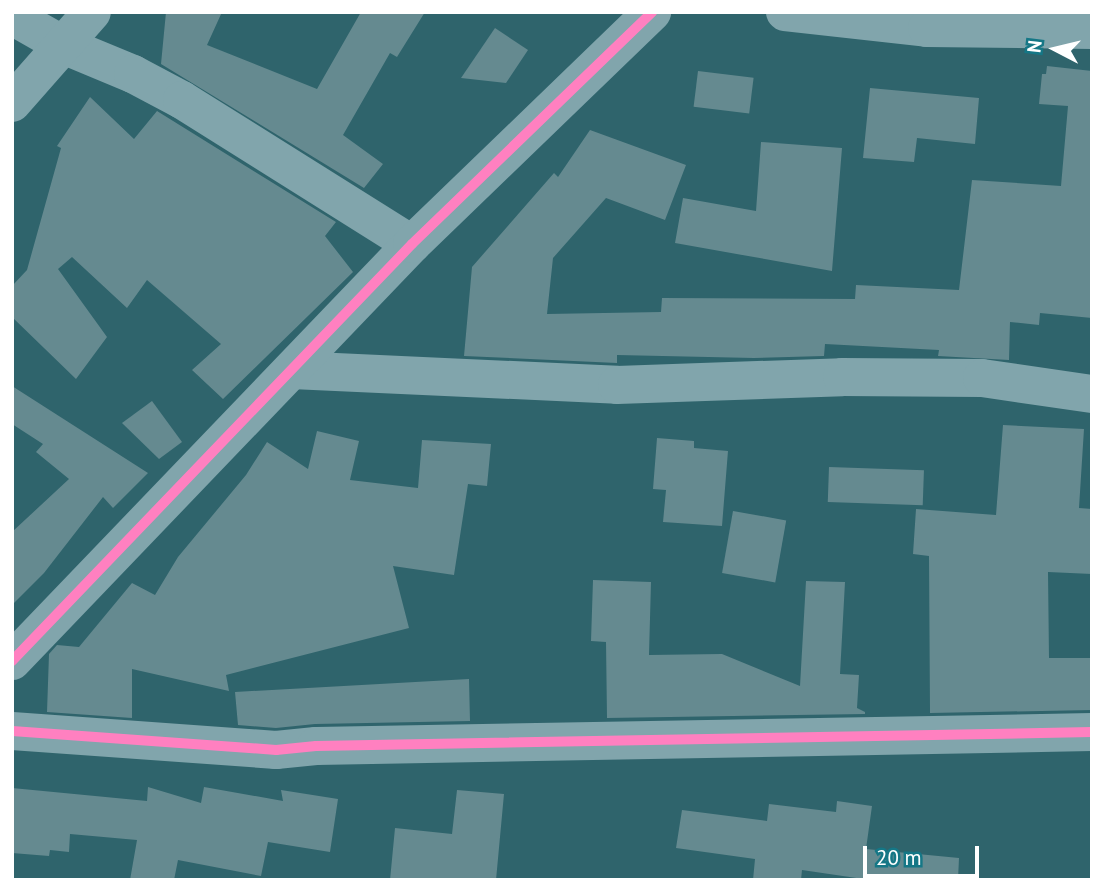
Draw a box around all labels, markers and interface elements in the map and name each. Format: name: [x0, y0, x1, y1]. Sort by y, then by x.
north arrow: [1020, 14, 1090, 84]
text: N: [1021, 39, 1047, 54]
scale bar: [866, 832, 982, 876]
text: 20 m: [876, 844, 922, 871]

